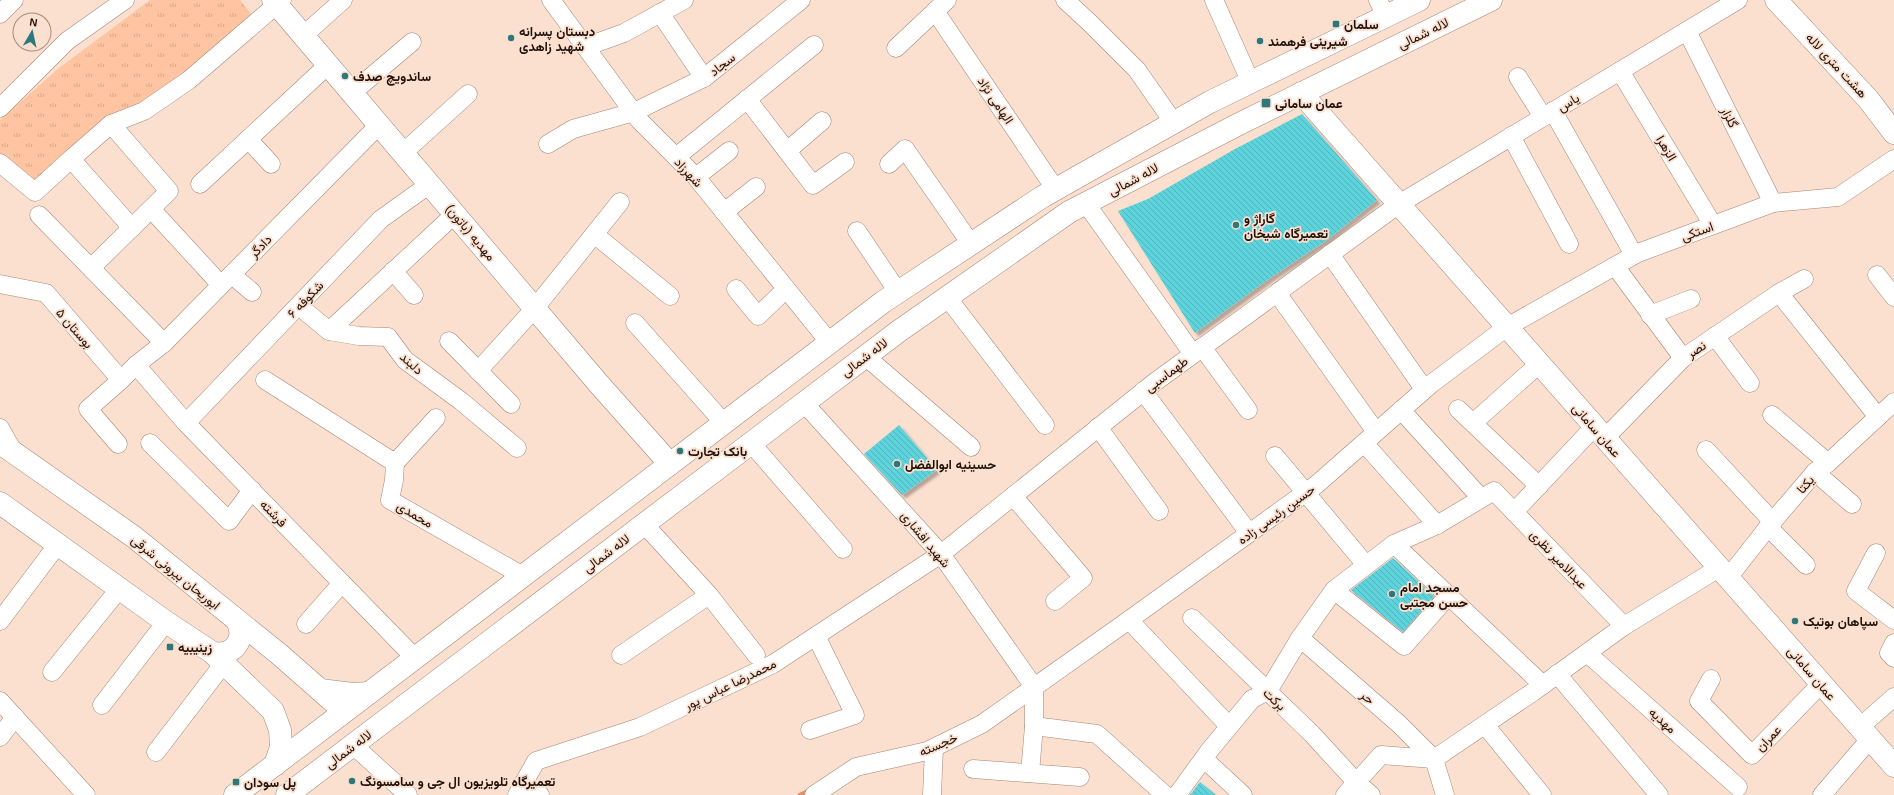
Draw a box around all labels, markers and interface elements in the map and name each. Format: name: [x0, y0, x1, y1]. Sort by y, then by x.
north arrow: [12, 12, 52, 52]
street label: لاله شمالی: [1395, 15, 1452, 53]
text: N: [29, 16, 38, 29]
place label: سلمان: [1344, 17, 1379, 32]
marker: سلمان: [1331, 19, 1341, 29]
place label: دبستان پسرانه شهید زاهدی: [519, 24, 595, 55]
street label: هشت متری لاله: [1802, 30, 1870, 101]
marker: دبستان پسرانه شهید زاهدی: [506, 33, 516, 43]
place label: شیرینی فرهمند: [1268, 34, 1348, 50]
marker: شیرینی فرهمند: [1255, 36, 1265, 46]
street label: سجاد: [706, 50, 738, 79]
place label: ساندویچ صدف: [353, 69, 431, 86]
marker: ساندویچ صدف: [340, 71, 350, 81]
street label: الهامی نژاد: [974, 74, 1017, 127]
street label: یاس: [1555, 90, 1582, 116]
place label: عمان سامانی: [1275, 96, 1343, 111]
marker: عمان سامانی: [1260, 97, 1272, 109]
street label: گلزار: [1717, 103, 1741, 131]
street label: الزهرا: [1652, 133, 1680, 164]
street label: شهرزاد: [671, 155, 706, 191]
street label: لاله شمالی: [1106, 160, 1161, 200]
street label: مهدیه (باتون): [442, 201, 499, 264]
place label: گاراژ و تعمیرگاه شیخان: [1244, 211, 1328, 242]
street label: استکی: [1679, 219, 1716, 245]
marker: گاراژ و تعمیرگاه شیخان: [1231, 220, 1241, 230]
street label: دادگر: [245, 232, 276, 262]
street label: شکوفه ۶: [284, 278, 327, 322]
street label: بوستان ۵: [52, 305, 96, 352]
street label: لاله شمالی: [838, 335, 891, 381]
street label: نصر: [1683, 338, 1709, 363]
street label: دلبند: [397, 349, 426, 378]
street label: طهماسبی: [1142, 353, 1191, 396]
street label: عمان سامانی: [1568, 400, 1624, 461]
place label: بانک تجارت: [688, 444, 747, 460]
marker: بانک تجارت: [675, 446, 685, 456]
place label: حسینیه ابوالفضل: [905, 457, 996, 473]
marker: حسینیه ابوالفضل: [892, 459, 902, 469]
street label: یکتا: [1793, 472, 1817, 496]
street label: حسین رئیسی زاده: [1235, 481, 1319, 548]
street label: فرشته: [256, 497, 290, 531]
street label: محمدی: [393, 498, 436, 532]
street label: شهید افشاری: [897, 508, 954, 571]
street label: عبدالامیر نظری: [1526, 527, 1591, 593]
street label: لاله شمالی: [580, 531, 633, 577]
street label: ابوریحان بیرونی شرقی: [128, 532, 223, 614]
place label: مسجد امام حسن مجتبی: [1400, 580, 1468, 610]
marker: مسجد امام حسن مجتبی: [1387, 589, 1397, 599]
place label: سپاهان بوتیک: [1803, 614, 1878, 631]
marker: سپاهان بوتیک: [1790, 616, 1800, 626]
place label: زینیبیه: [178, 640, 212, 656]
marker: زینیبیه: [165, 642, 175, 652]
street label: عمان سامانی: [1783, 643, 1839, 704]
street label: محمدرضا عباس پور: [681, 656, 779, 715]
street label: برکت: [1260, 685, 1289, 714]
street label: حر: [1356, 687, 1378, 708]
street label: مهدیه: [1645, 704, 1679, 737]
street label: عمران: [1752, 722, 1785, 755]
street label: لاله شمالی: [322, 727, 375, 773]
street label: خجسته: [917, 730, 960, 759]
place label: تعمیرگاه تلویزیون ال جی و سامسونگ: [360, 774, 555, 790]
place label: پل سودان: [244, 775, 297, 792]
marker: تعمیرگاه تلویزیون ال جی و سامسونگ: [347, 776, 357, 786]
marker: پل سودان: [231, 777, 241, 787]

